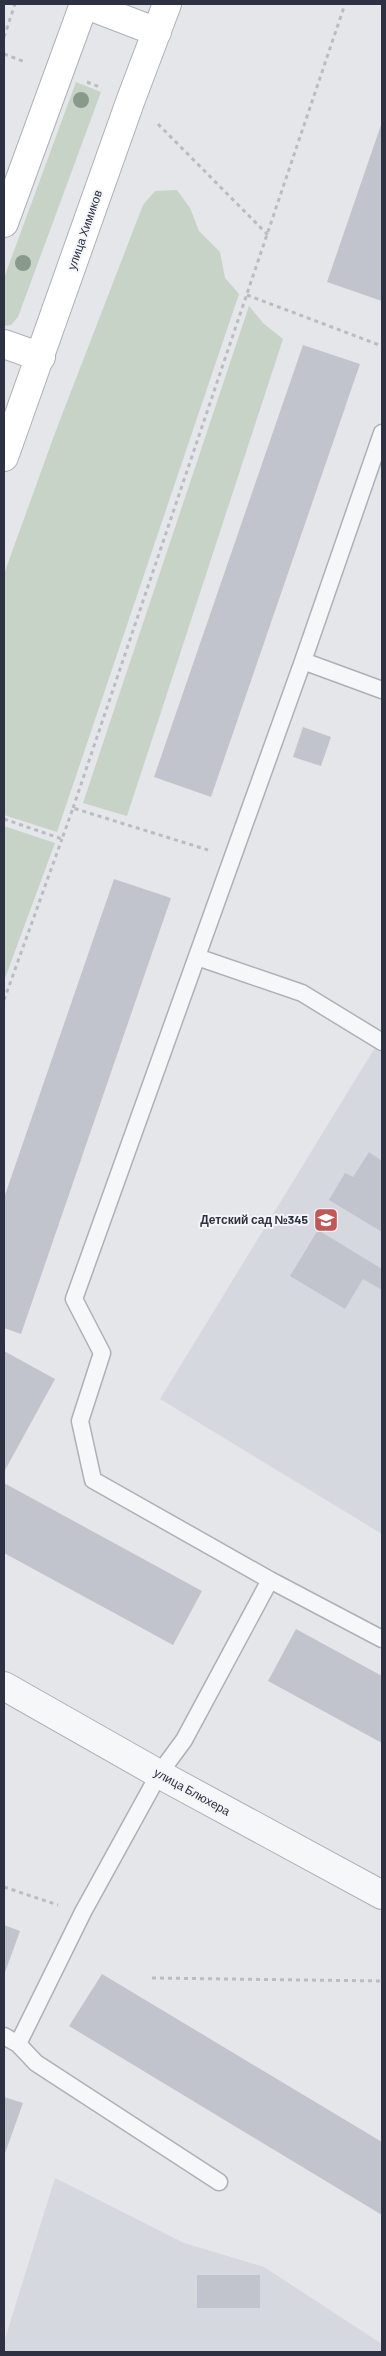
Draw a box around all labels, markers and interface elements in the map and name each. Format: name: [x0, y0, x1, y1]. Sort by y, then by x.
street label: улица Химиков: [64, 188, 105, 272]
school or university icon: Детский сад №345: [313, 1207, 339, 1233]
place label: Детский сад №345: [200, 1212, 309, 1227]
street label: улица Блюхера: [151, 1764, 233, 1819]

